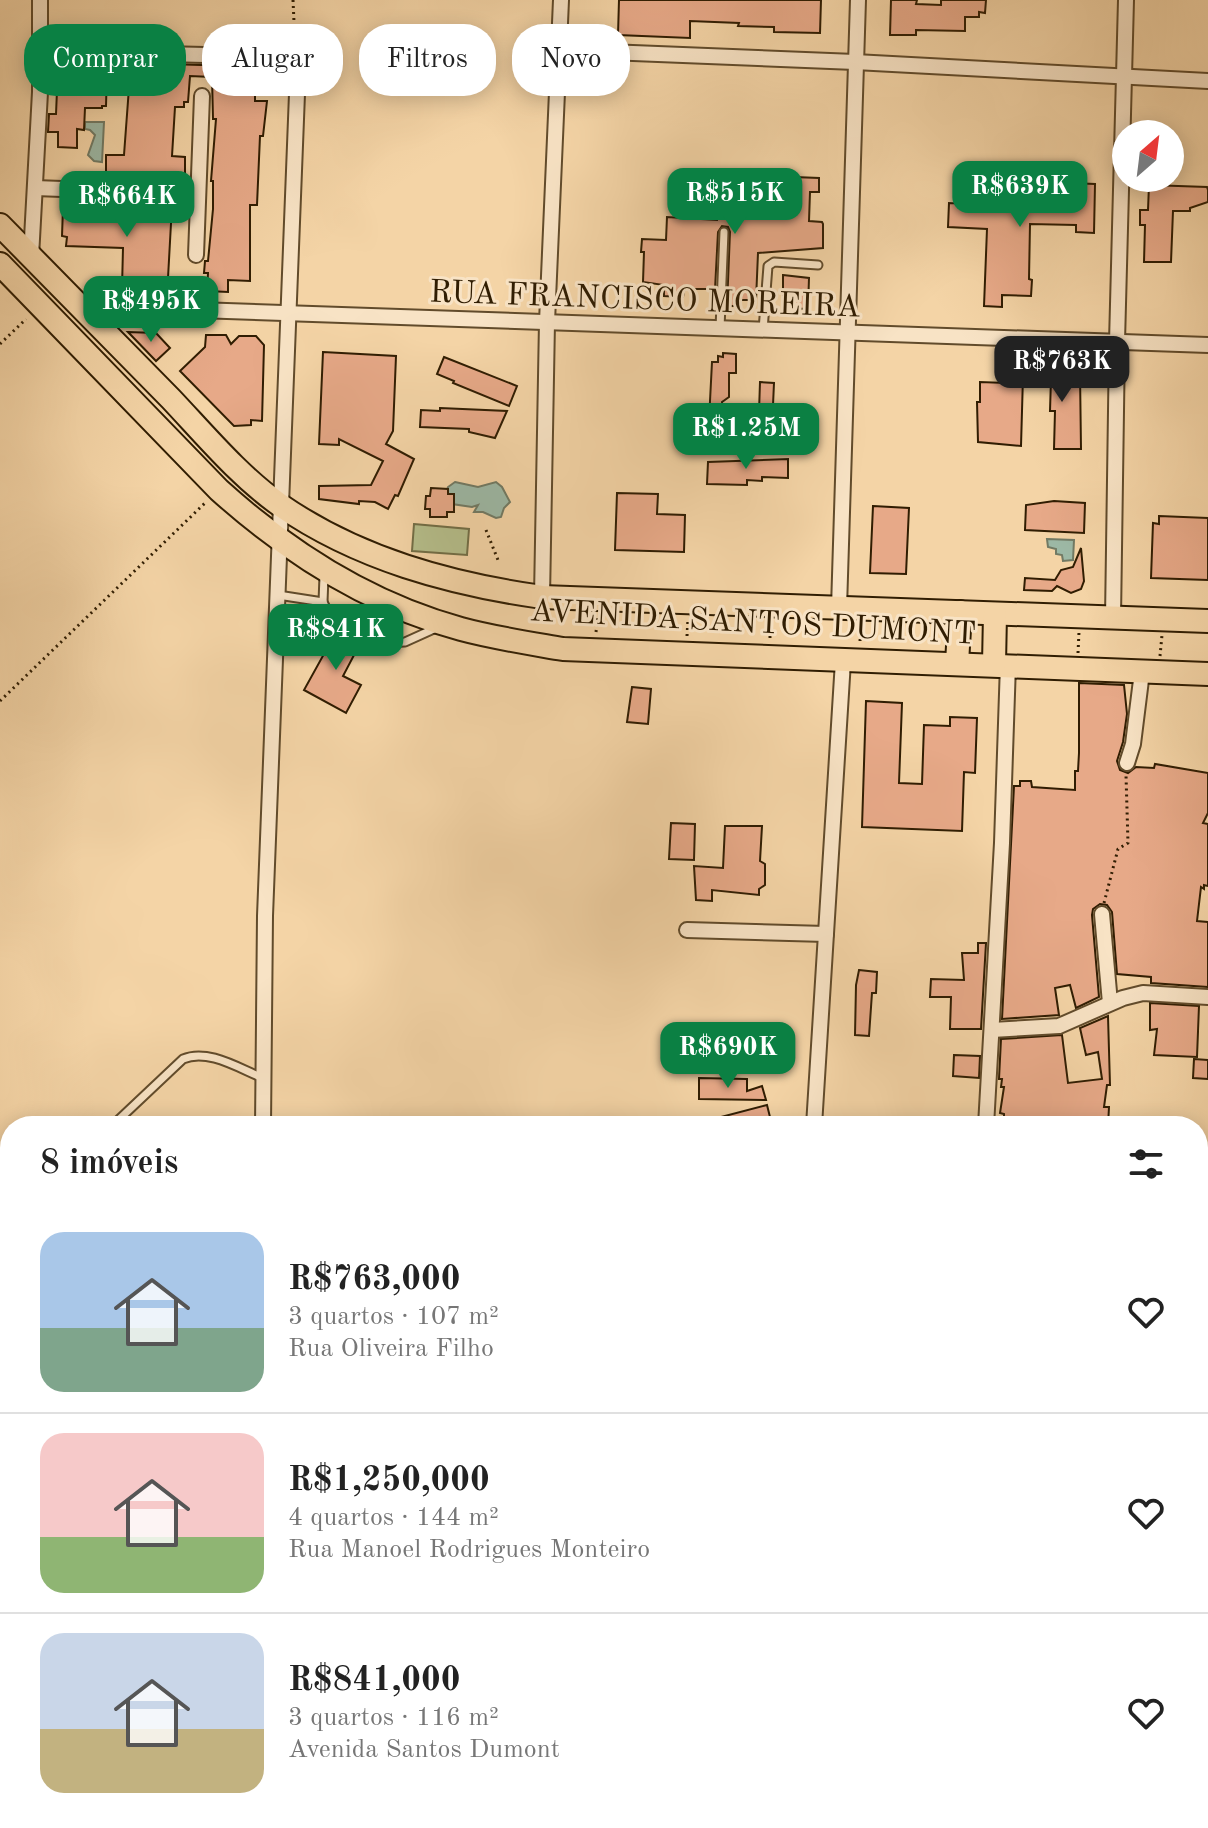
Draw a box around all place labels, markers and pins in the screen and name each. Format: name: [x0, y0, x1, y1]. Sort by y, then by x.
pin: R$639K: [955, 161, 1085, 229]
pin: R$515K: [670, 168, 800, 236]
pin: R$664K: [62, 171, 192, 239]
pin: R$495K: [86, 276, 216, 344]
pin: R$763K: [997, 336, 1127, 404]
pin: R$1.25M: [672, 403, 820, 471]
pin: R$841K: [271, 604, 401, 672]
pin: R$690K: [663, 1022, 793, 1090]

